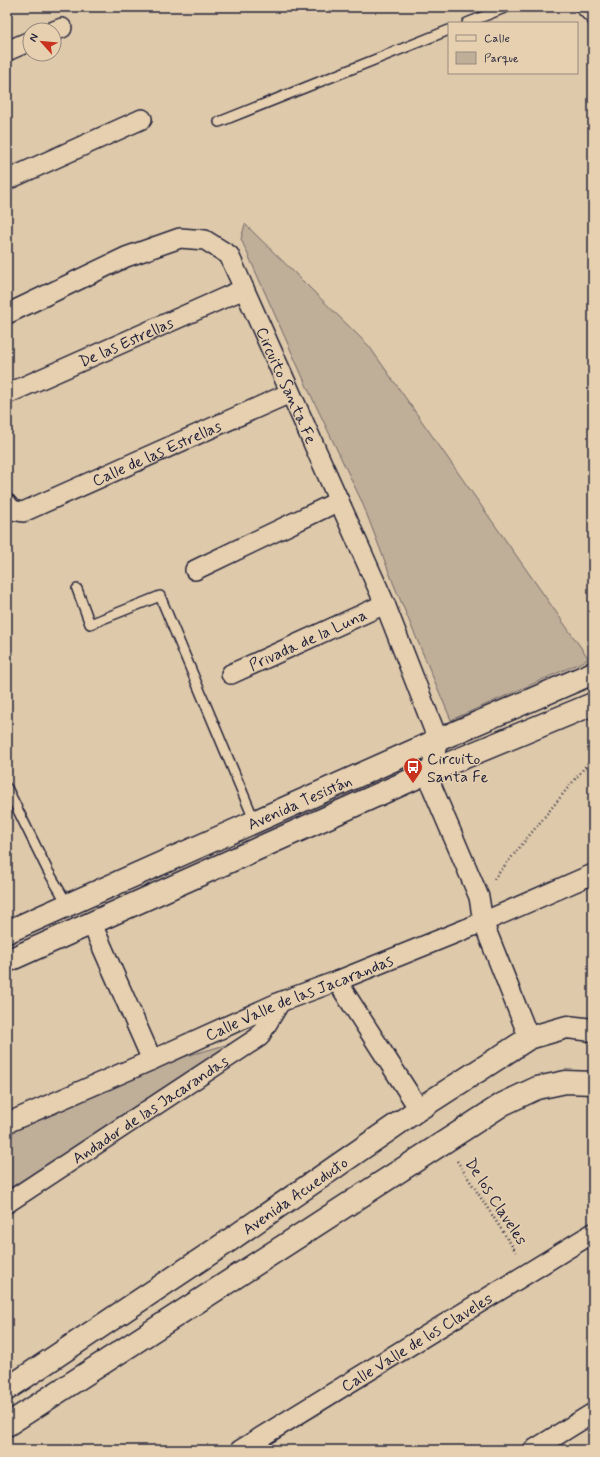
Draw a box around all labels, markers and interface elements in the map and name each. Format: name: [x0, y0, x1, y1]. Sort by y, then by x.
north arrow: [22, 22, 62, 62]
legend: [448, 22, 578, 74]
text: N: [26, 31, 42, 44]
text: Calle: [484, 31, 510, 47]
text: Parque: [484, 51, 519, 67]
street label: De las Estrellas: [76, 313, 177, 373]
street label: Circuito Santa Fe: [251, 324, 321, 447]
street label: Calle de las Estrellas: [89, 416, 225, 492]
street label: Privada de la Luna: [246, 605, 370, 677]
place label: Circuito Santa Fe: [427, 749, 489, 788]
bus stop icon: Circuito Santa Fe: [402, 756, 424, 784]
street label: Avenida Tesistán: [244, 771, 355, 836]
street label: Calle Valle de las Jacarandas: [202, 950, 396, 1046]
street label: Andador de las Jacarandas: [68, 1051, 233, 1169]
street label: Avenida Acueducto: [239, 1152, 353, 1240]
street label: De los Claveles: [460, 1154, 532, 1249]
street label: Calle Valle de los Claveles: [338, 1288, 497, 1397]

